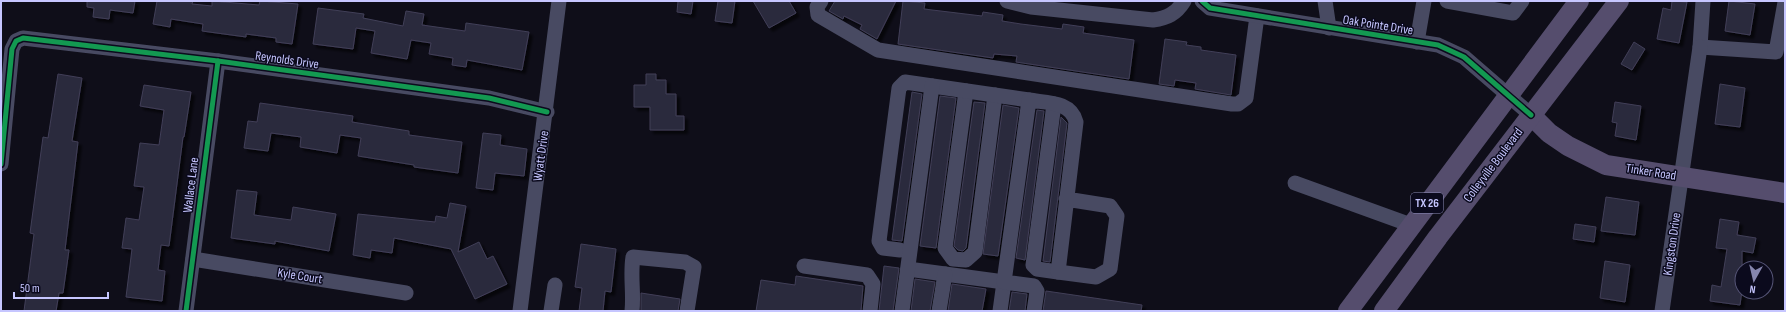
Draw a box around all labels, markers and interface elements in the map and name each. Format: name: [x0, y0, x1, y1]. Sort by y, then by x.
street label: Oak Pointe Drive: [1342, 12, 1414, 38]
street label: Reynolds Drive: [254, 48, 320, 72]
street label: Colleyville Boulevard: [1460, 125, 1526, 205]
street label: Wyatt Drive: [530, 130, 552, 182]
street label: Wallace Lane: [180, 156, 202, 214]
street label: Tinker Road: [1625, 160, 1677, 184]
road number: TX 26: [1411, 193, 1443, 213]
street label: Kingston Drive: [1660, 212, 1684, 276]
north arrow: [1734, 260, 1774, 300]
street label: Kyle Court: [276, 265, 324, 287]
scale bar: [14, 274, 108, 300]
text: 50 m: [20, 281, 40, 296]
text: N: [1749, 283, 1756, 296]

